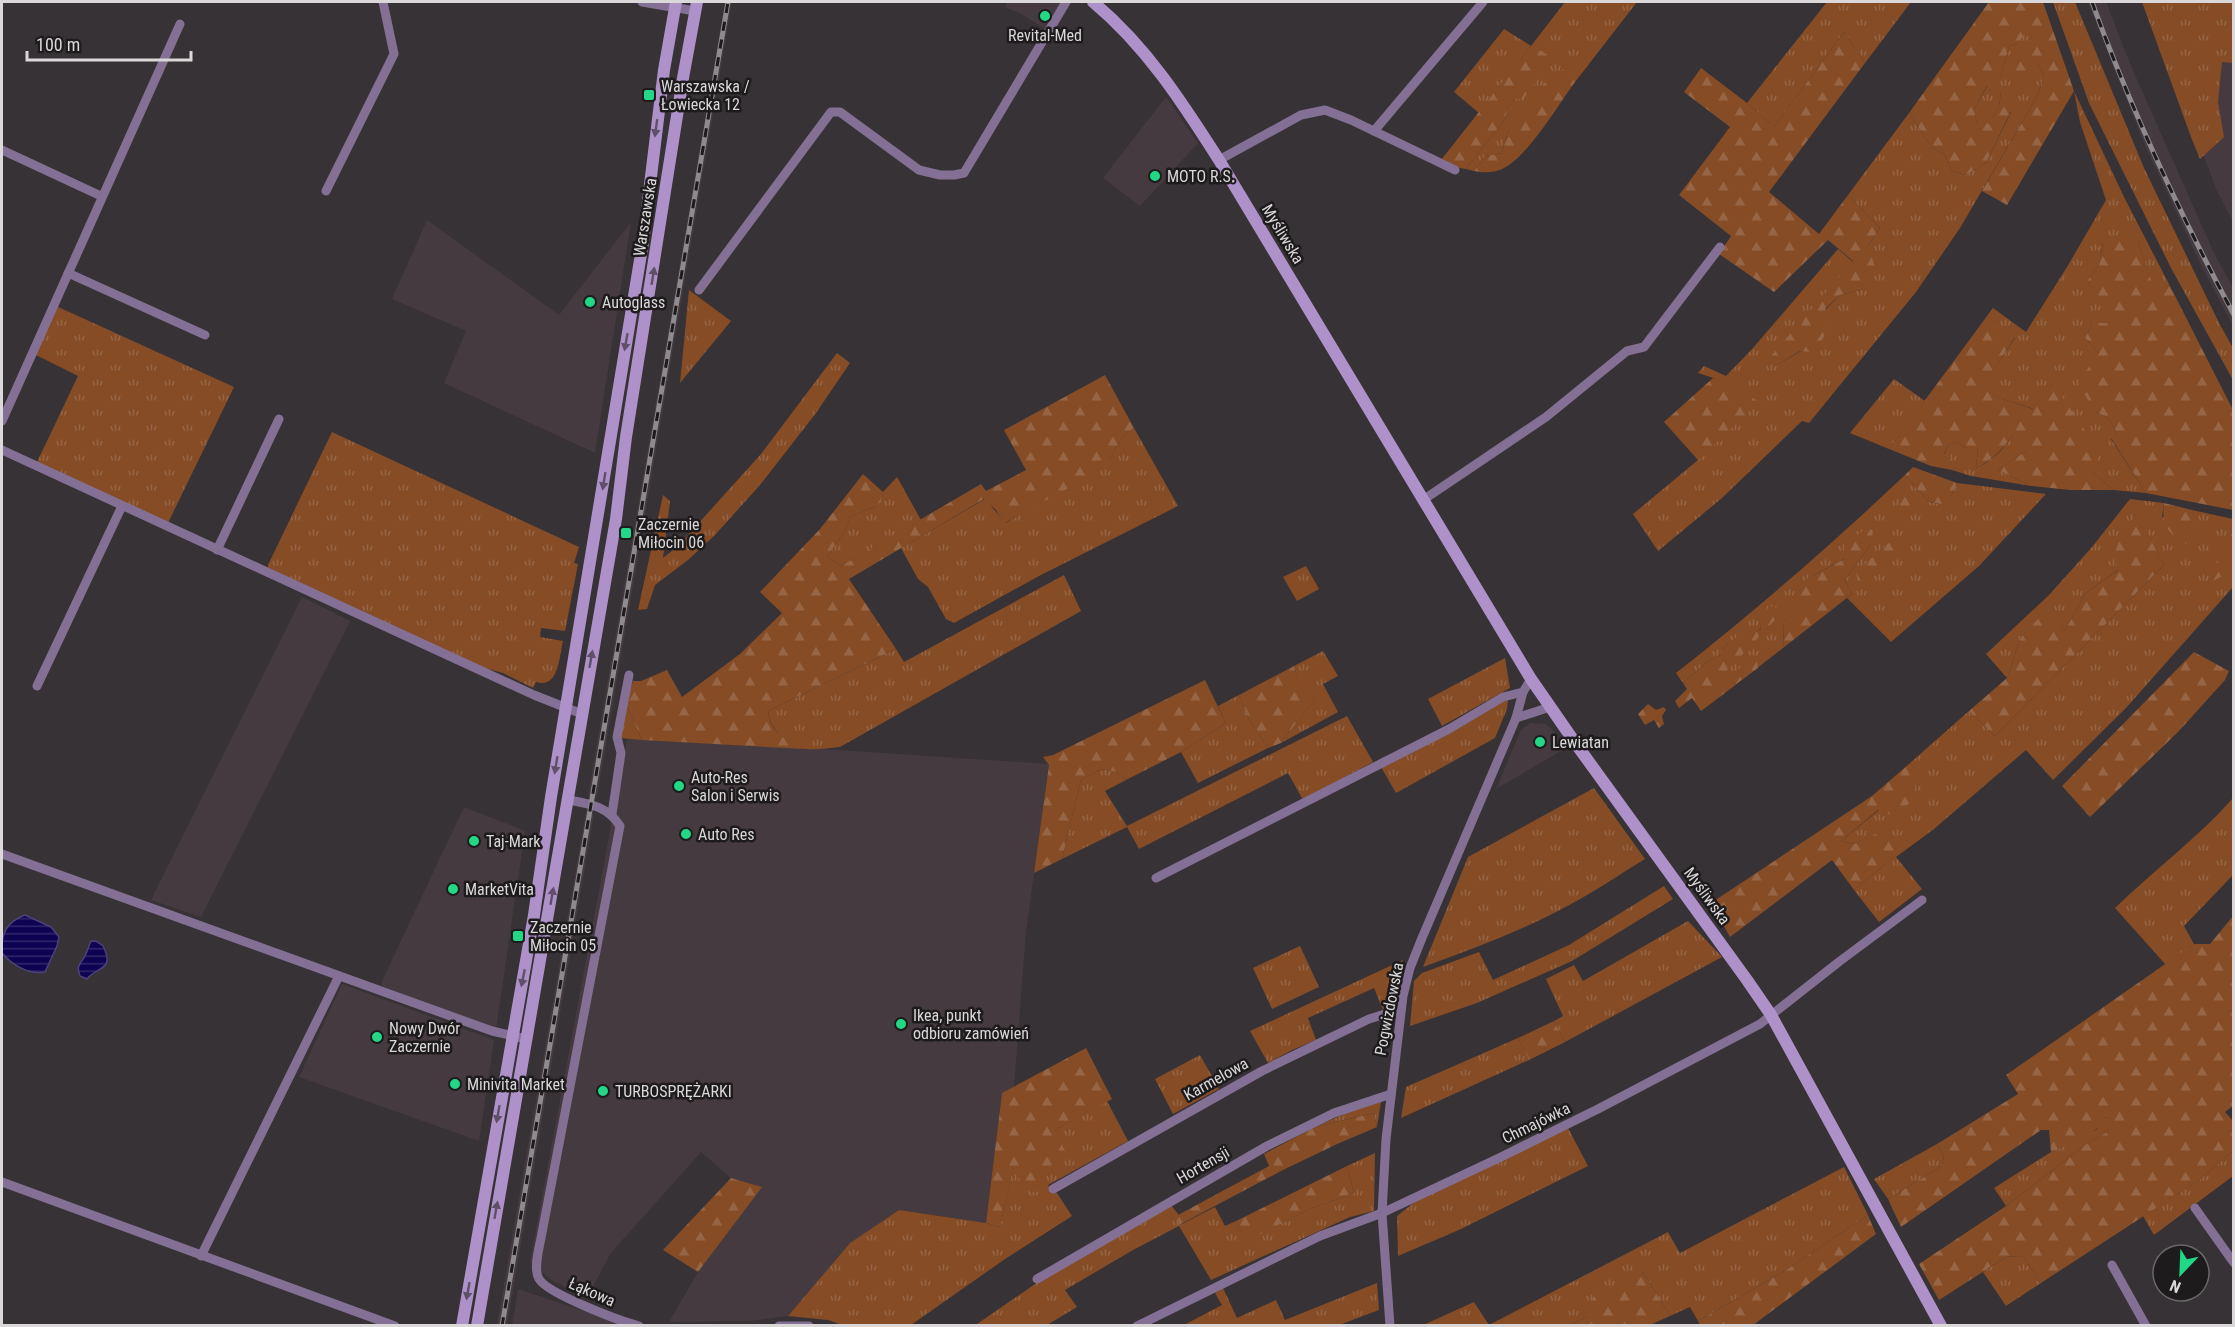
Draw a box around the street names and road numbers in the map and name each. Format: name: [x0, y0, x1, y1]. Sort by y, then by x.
street label: Warszawska: [629, 176, 661, 258]
street label: Myśliwska: [1258, 201, 1308, 267]
street label: Myśliwska: [1680, 864, 1734, 928]
street label: Pogwizdowska: [1371, 961, 1407, 1057]
street label: Karmelowa: [1181, 1054, 1251, 1104]
street label: Chmajówka: [1499, 1098, 1573, 1148]
street label: Hortensji: [1173, 1142, 1233, 1188]
street label: Łąkowa: [566, 1273, 618, 1311]

